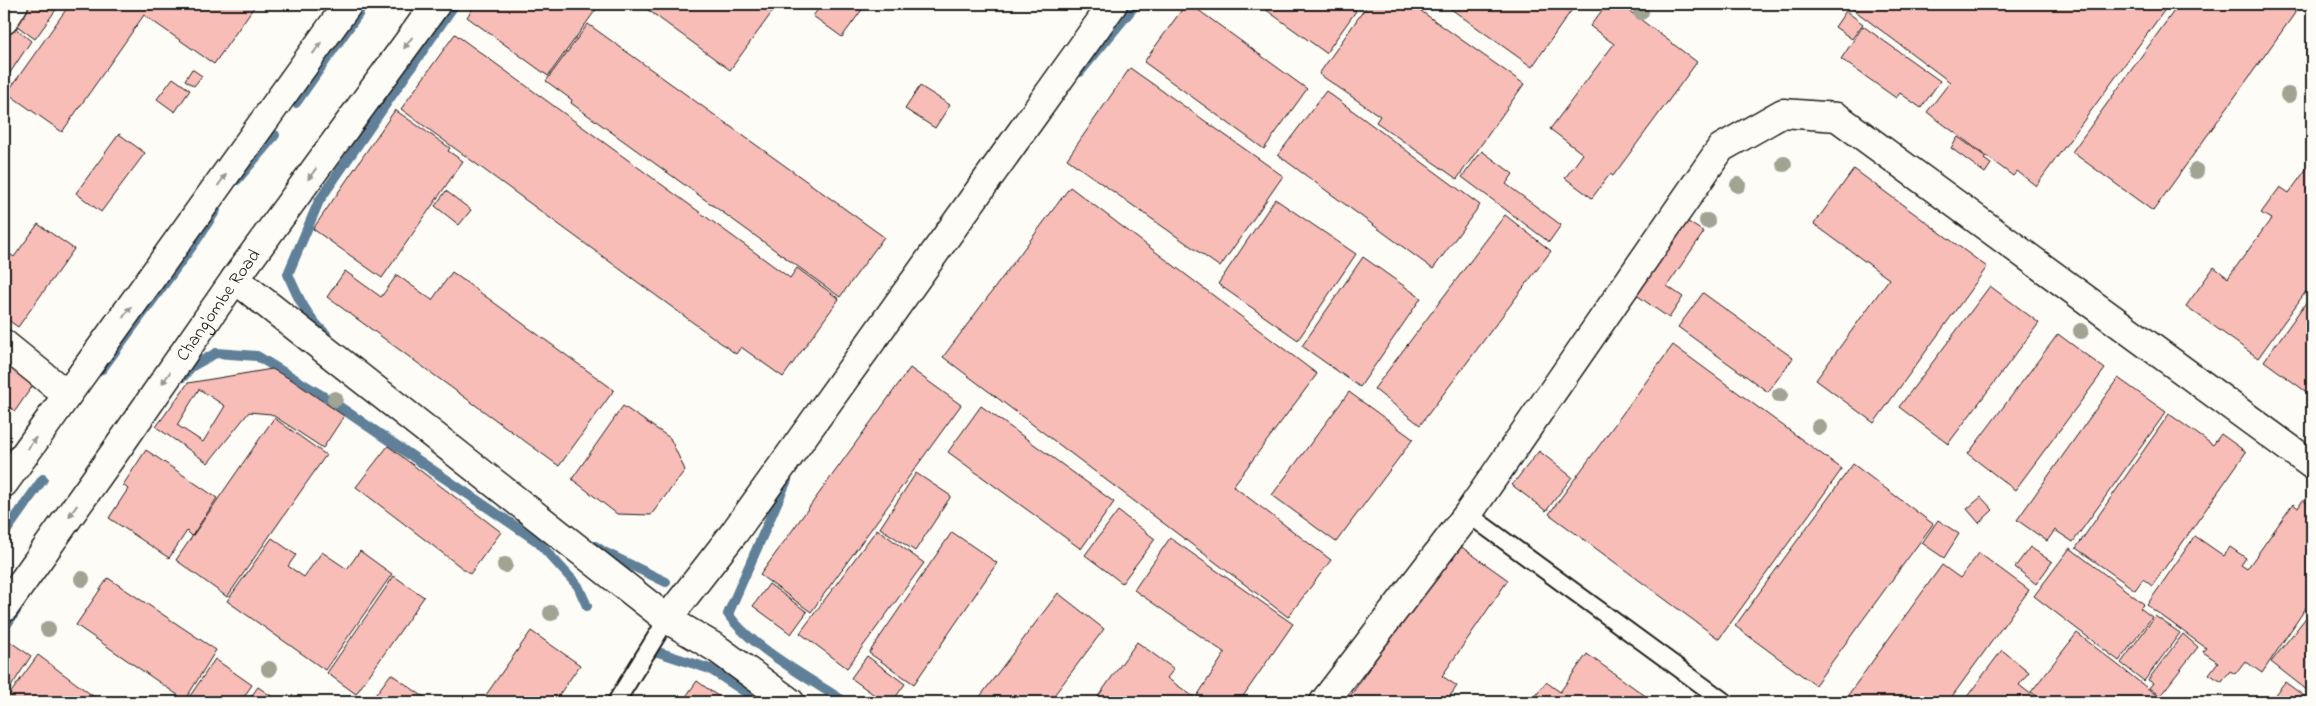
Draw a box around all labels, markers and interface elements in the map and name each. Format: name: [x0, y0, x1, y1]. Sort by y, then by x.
one-way arrow: [403, 37, 413, 50]
one-way arrow: [312, 41, 322, 55]
one-way arrow: [306, 167, 317, 180]
one-way arrow: [217, 174, 228, 187]
street label: Chang'ombe Road: [171, 244, 268, 367]
one-way arrow: [122, 306, 133, 319]
one-way arrow: [161, 371, 171, 385]
one-way arrow: [27, 436, 37, 450]
one-way arrow: [68, 504, 78, 518]

